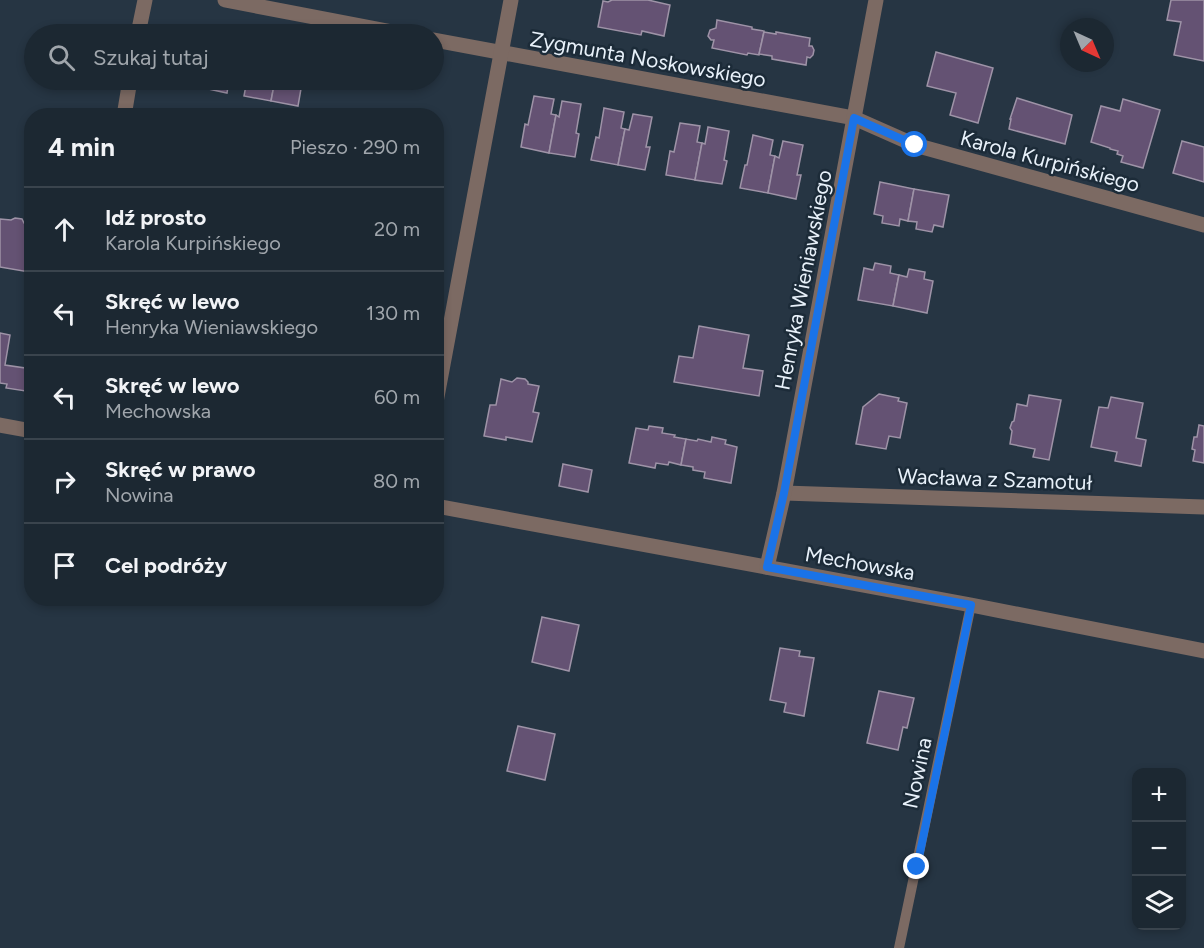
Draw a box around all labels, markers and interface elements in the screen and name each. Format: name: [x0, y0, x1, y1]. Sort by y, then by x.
north arrow: [1060, 18, 1114, 72]
search box: [24, 24, 444, 90]
street label: Zygmunta Noskowskiego: [528, 26, 768, 92]
icon: search: [45, 41, 78, 74]
text: Szukaj tutaj: [93, 44, 209, 71]
street label: Karola Kurpińskiego: [958, 125, 1142, 197]
text: 4 min: [48, 131, 115, 163]
route start: [901, 131, 927, 157]
text: Pieszo · 290 m: [290, 135, 420, 159]
street label: Henryka Wieniawskiego: [769, 168, 837, 392]
text: Idź prosto: [105, 204, 206, 231]
icon: ahead: [48, 213, 81, 246]
text: 20 m: [374, 217, 420, 241]
text: Karola Kurpińskiego: [105, 231, 281, 255]
text: Skręć w lewo: [105, 288, 240, 315]
icon: left: [48, 297, 81, 330]
text: 130 m: [366, 301, 420, 325]
text: Henryka Wieniawskiego: [105, 315, 318, 339]
text: Skręć w lewo: [105, 372, 240, 399]
icon: left: [48, 381, 81, 414]
text: 60 m: [374, 385, 420, 409]
text: Mechowska: [105, 399, 211, 423]
text: Skręć w prawo: [105, 456, 255, 483]
street label: Wacława z Szamotuł: [897, 463, 1093, 495]
icon: right: [48, 465, 81, 498]
text: 80 m: [373, 469, 420, 493]
text: Nowina: [105, 483, 174, 507]
street label: Mechowska: [803, 541, 917, 585]
icon: arrive: [48, 549, 81, 582]
text: Cel podróży: [105, 552, 227, 579]
street label: Nowina: [897, 735, 937, 811]
map controls: [1132, 768, 1186, 930]
button: +: [1132, 768, 1186, 822]
button: −: [1132, 822, 1186, 876]
route end: [903, 853, 929, 879]
button: layers: [1132, 876, 1186, 930]

